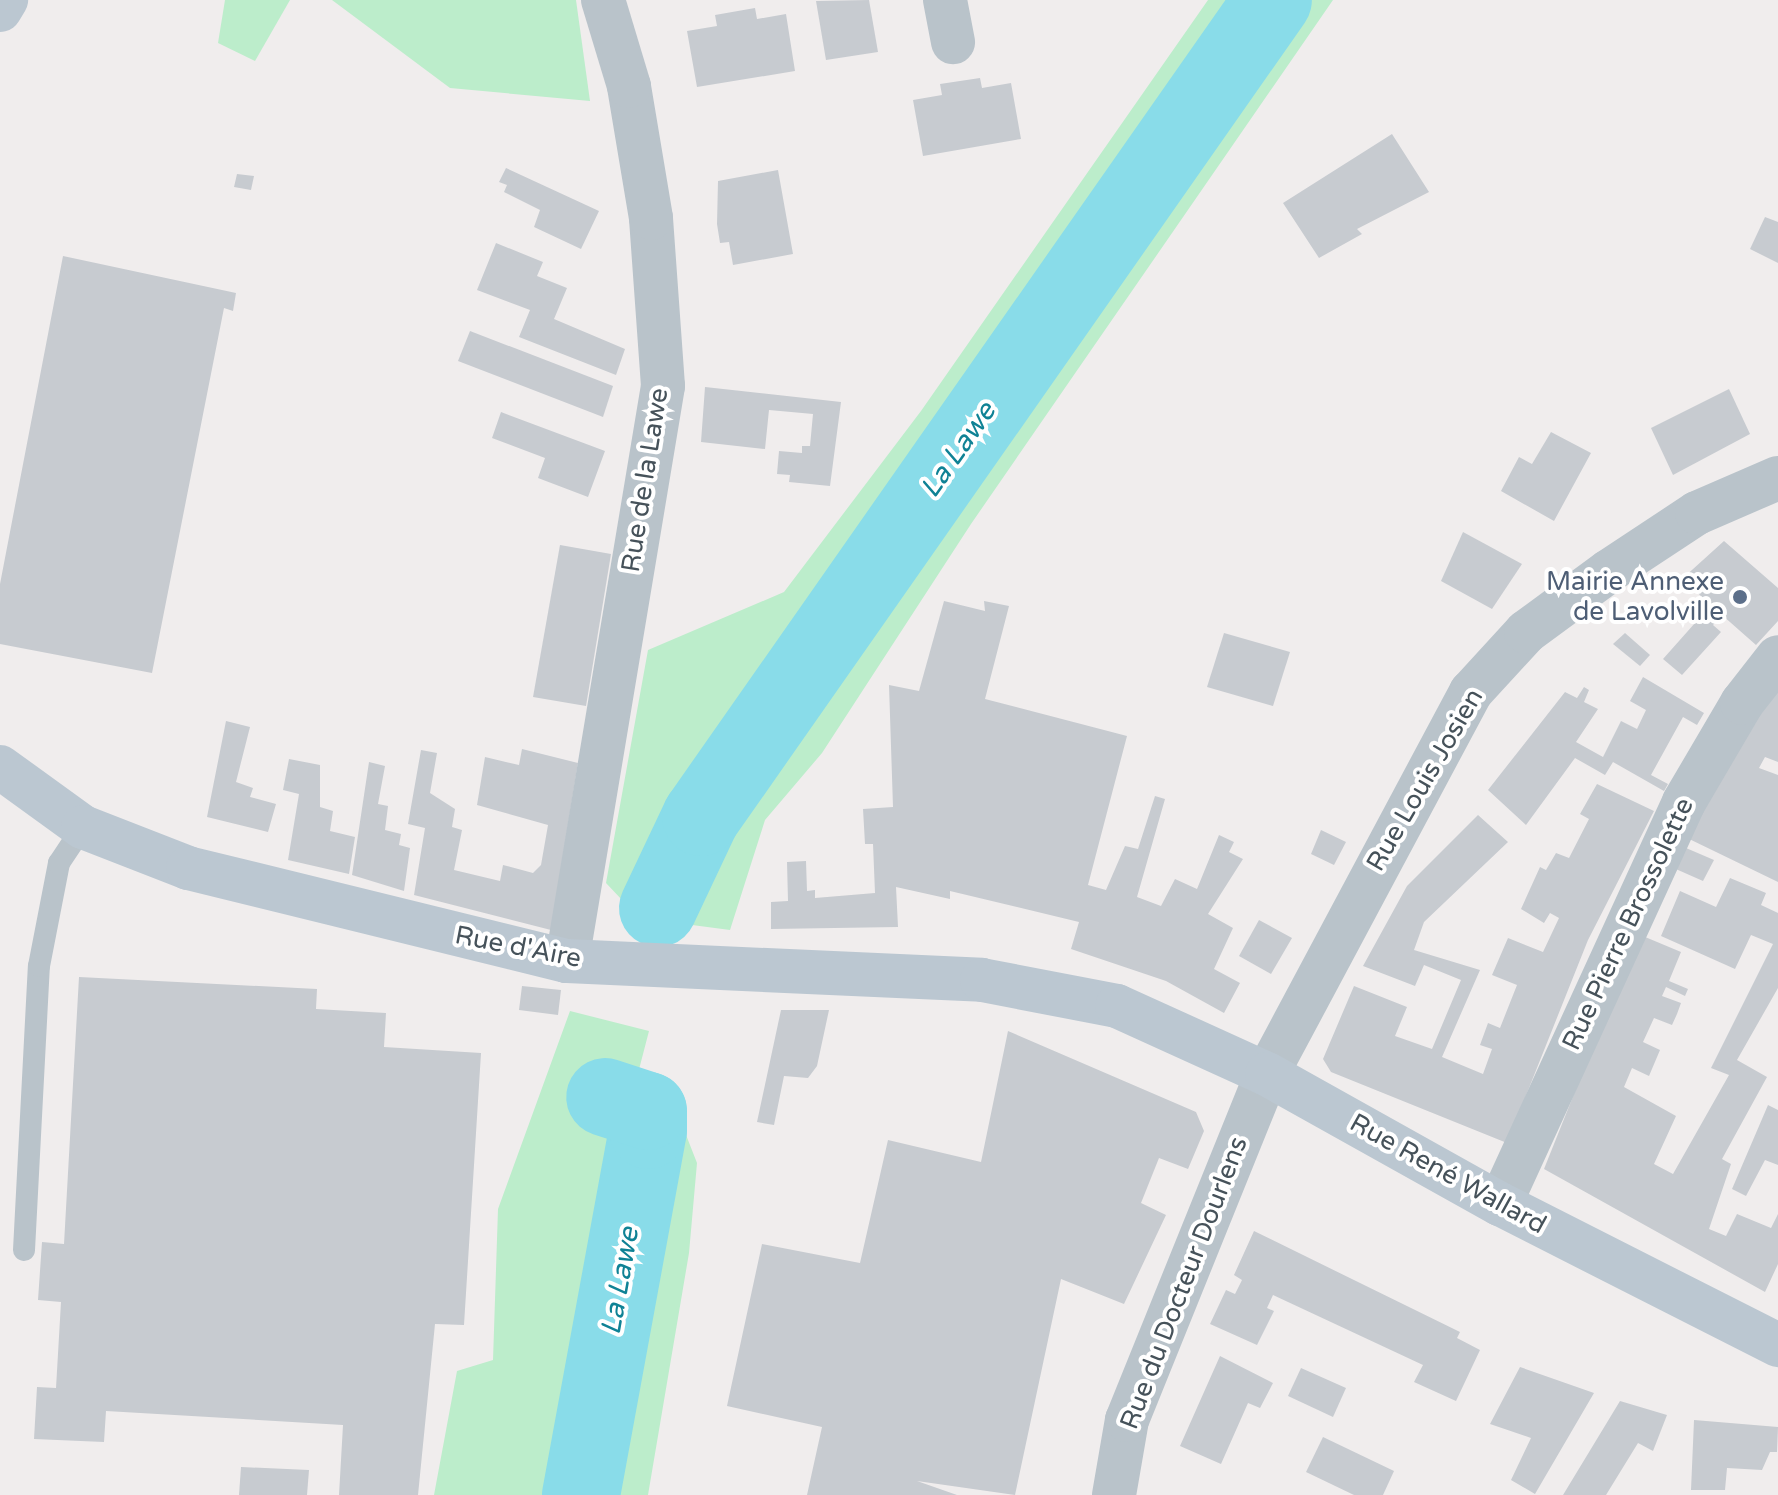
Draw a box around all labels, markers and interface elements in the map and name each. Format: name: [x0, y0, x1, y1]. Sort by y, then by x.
street label: Rue de la Lawe: [615, 386, 675, 574]
water label: La Lawe: [913, 396, 1003, 504]
place label: Mairie Annexe de Lavolville: [1546, 566, 1724, 628]
marker: Mairie Annexe de Lavolville: [1731, 588, 1749, 606]
street label: Rue Louis Josien: [1360, 683, 1490, 877]
street label: Rue Pierre Brossolette: [1556, 793, 1700, 1055]
street label: Rue d'Aire: [452, 919, 584, 975]
street label: Rue René Wallard: [1344, 1107, 1552, 1241]
street label: Rue du Docteur Dourlens: [1114, 1132, 1254, 1434]
water label: La Lawe: [594, 1225, 646, 1337]

